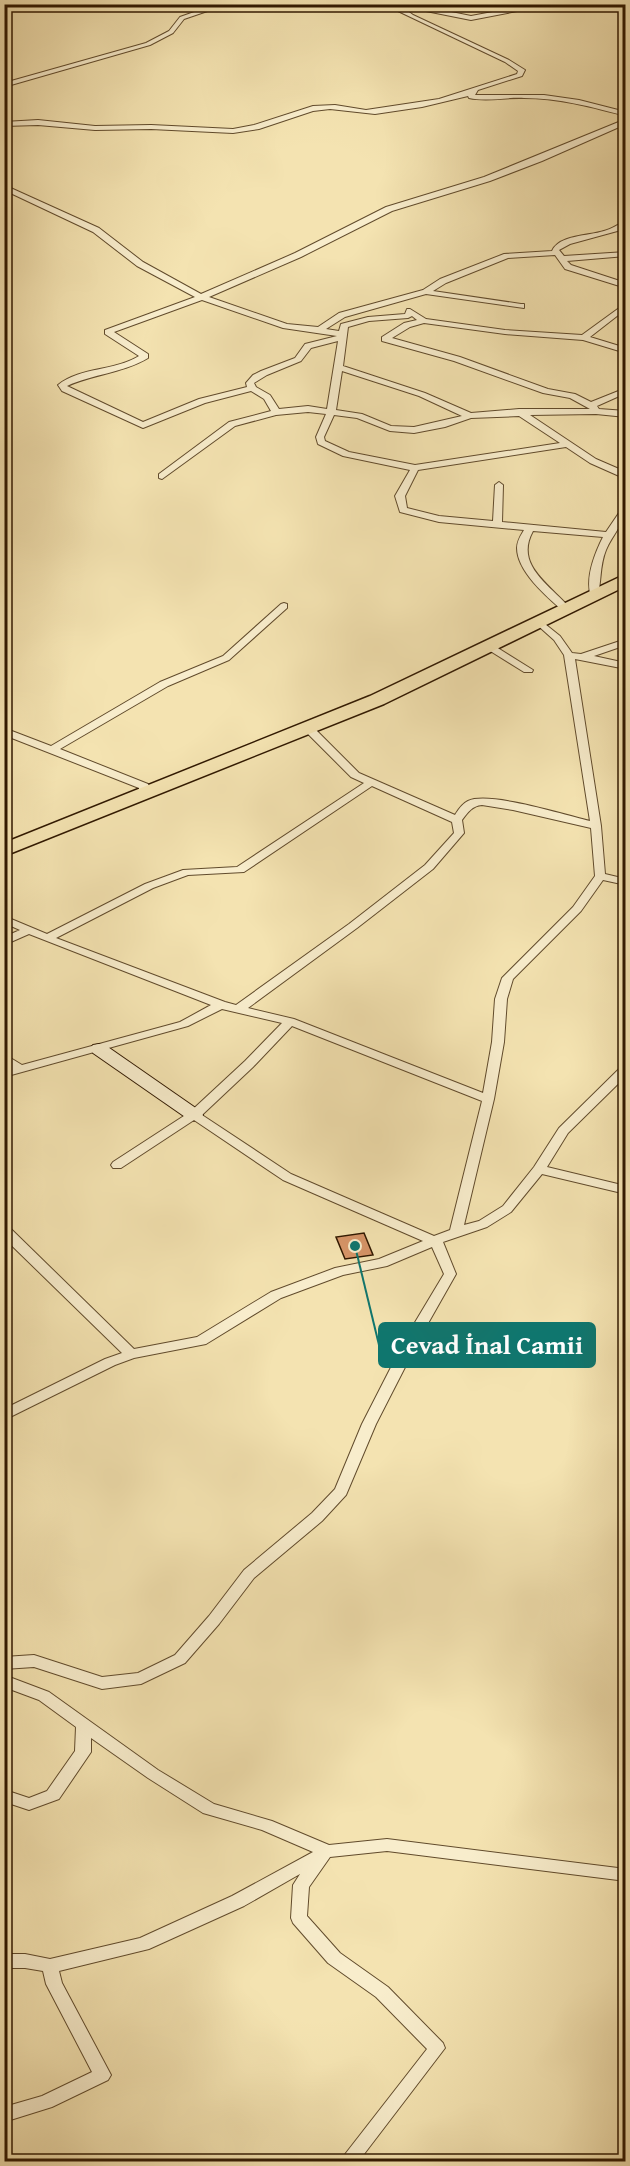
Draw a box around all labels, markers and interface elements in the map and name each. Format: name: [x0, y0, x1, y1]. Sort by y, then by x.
callout: Cevad İnal Camii: [379, 1323, 595, 1367]
text: Cevad İnal Camii: [391, 1325, 583, 1364]

